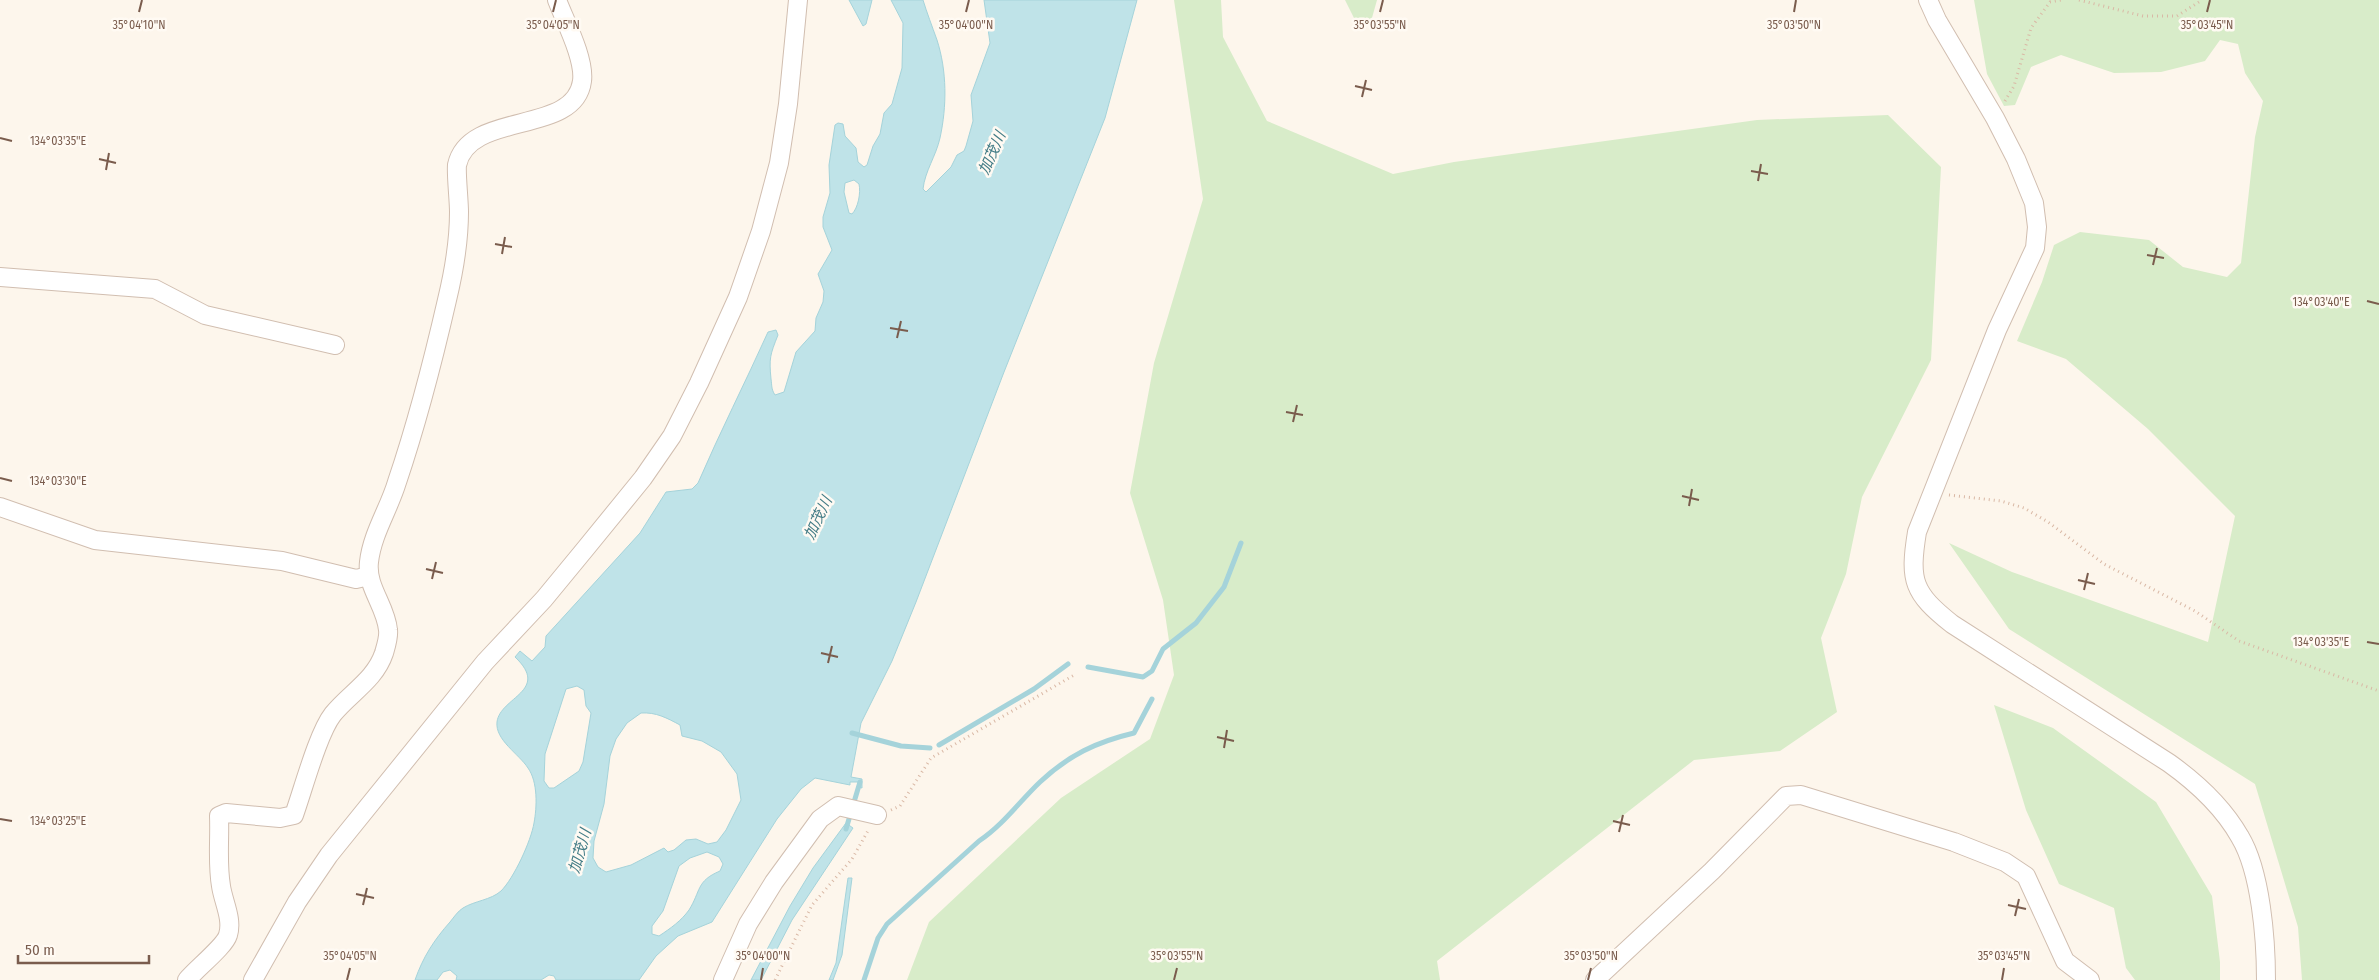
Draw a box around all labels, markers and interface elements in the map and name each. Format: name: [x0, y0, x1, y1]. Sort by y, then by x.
text: 35°04'10"N: [113, 18, 165, 32]
text: 35°04'05"N: [526, 18, 580, 32]
text: 35°04'00"N: [939, 18, 993, 32]
text: 35°03'55"N: [1354, 18, 1406, 32]
text: 35°03'50"N: [1767, 18, 1821, 32]
text: 35°03'45"N: [2181, 18, 2233, 32]
water label: 加茂川: [975, 127, 1010, 177]
text: 134°03'35"E: [30, 134, 86, 148]
text: 134°03'40"E: [2292, 295, 2350, 309]
text: 134°03'30"E: [29, 474, 87, 488]
water label: 加茂川: [800, 492, 837, 542]
text: 134°03'35"E: [2293, 635, 2349, 649]
text: 134°03'25"E: [30, 814, 86, 828]
water label: 加茂川: [565, 825, 595, 875]
scale bar: [18, 932, 149, 964]
text: 50 m: [25, 941, 55, 959]
text: 35°04'05"N: [323, 949, 377, 963]
text: 35°04'00"N: [736, 949, 790, 963]
text: 35°03'55"N: [1151, 949, 1203, 963]
text: 35°03'50"N: [1564, 949, 1618, 963]
text: 35°03'45"N: [1978, 949, 2030, 963]

